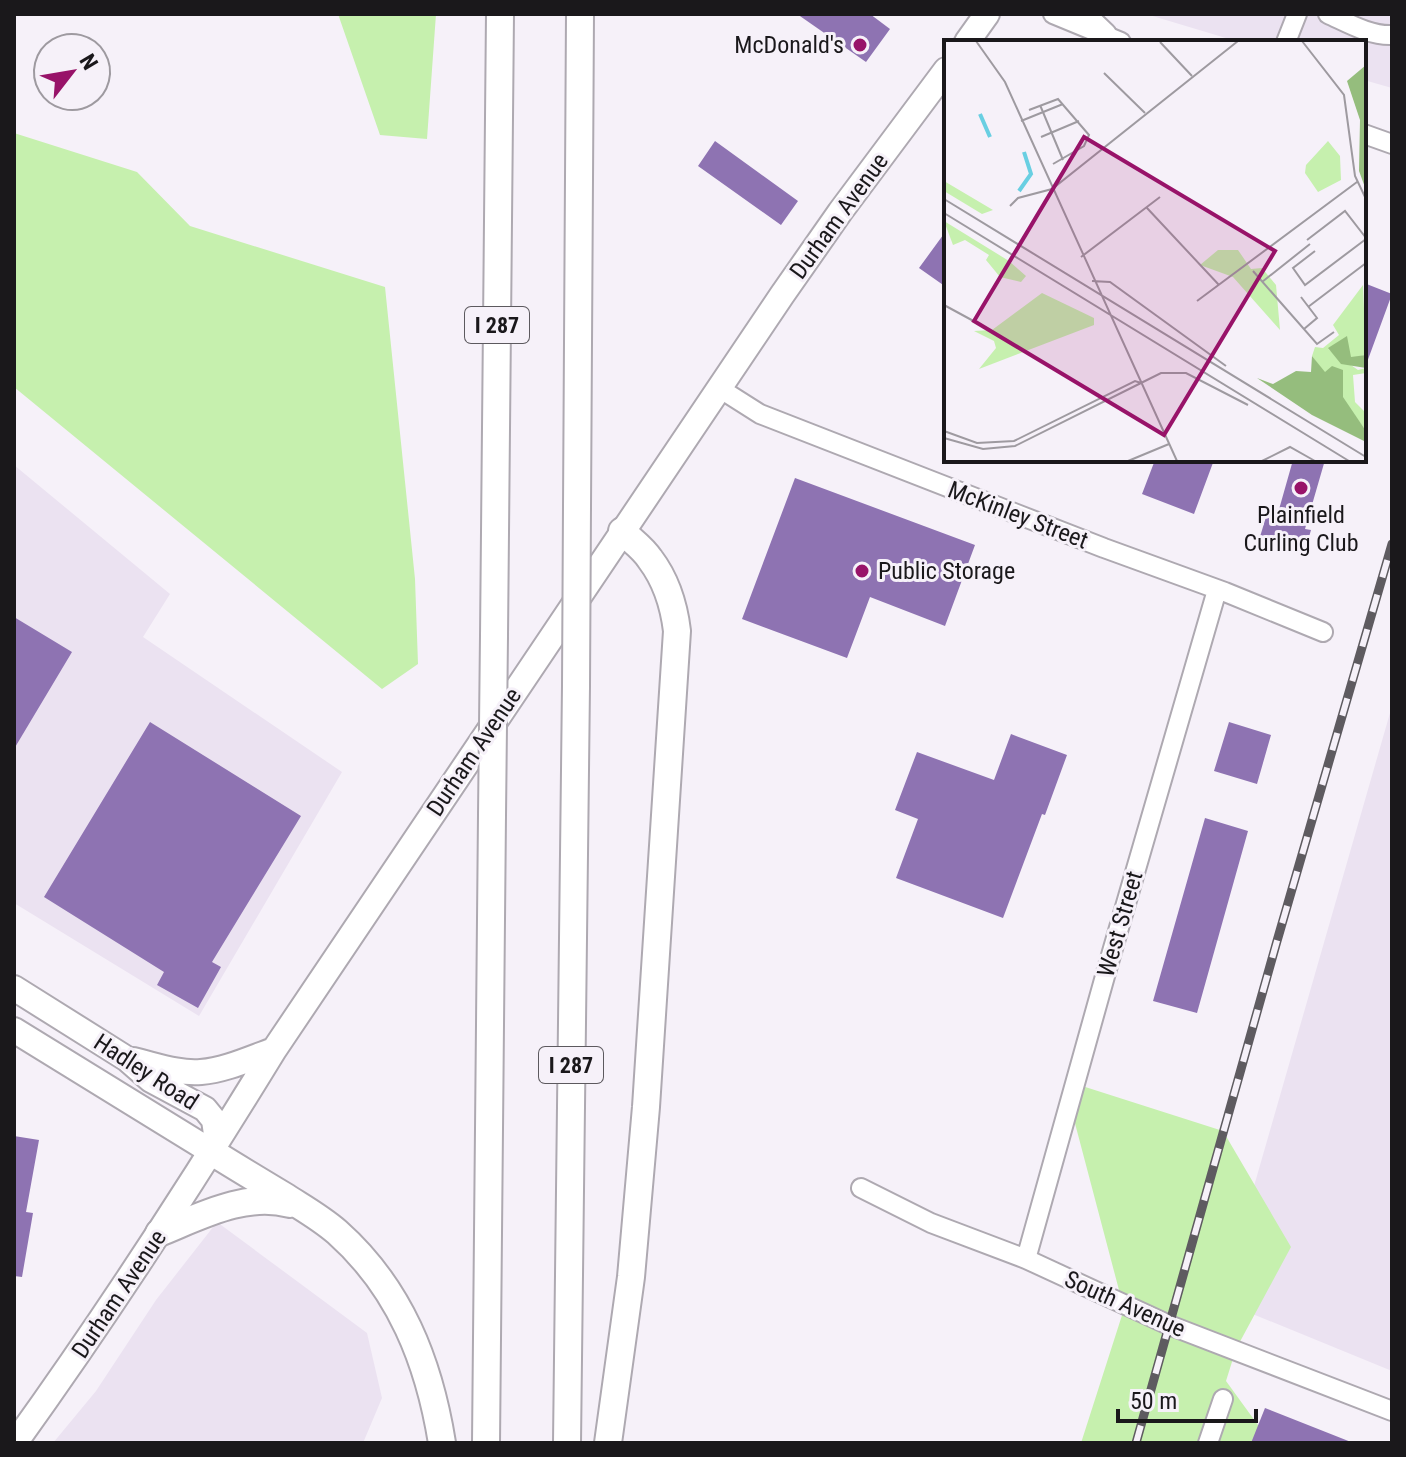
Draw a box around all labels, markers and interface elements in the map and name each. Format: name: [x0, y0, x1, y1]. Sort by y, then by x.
place label: McDonald's: [734, 31, 844, 59]
north arrow: [32, 32, 112, 112]
marker: McDonald's: [851, 36, 869, 54]
inset map: [944, 40, 1366, 462]
text: N: [75, 50, 103, 74]
street label: Durham Avenue: [784, 148, 894, 284]
road number: I 287: [465, 307, 529, 343]
street label: McKinley Street: [944, 475, 1092, 555]
marker: Plainfield Curling Club: [1292, 479, 1310, 497]
place label: Plainfield Curling Club: [1243, 501, 1359, 557]
place label: Public Storage: [878, 557, 1015, 585]
marker: Public Storage: [853, 562, 871, 580]
street label: Durham Avenue: [421, 683, 527, 821]
street label: West Street: [1092, 868, 1148, 980]
street label: Hadley Road: [89, 1028, 203, 1116]
road number: I 287: [539, 1047, 603, 1083]
street label: Durham Avenue: [66, 1225, 172, 1363]
street label: South Avenue: [1060, 1265, 1190, 1343]
scale bar: [1118, 1373, 1256, 1423]
text: 50 m: [1130, 1387, 1177, 1415]

